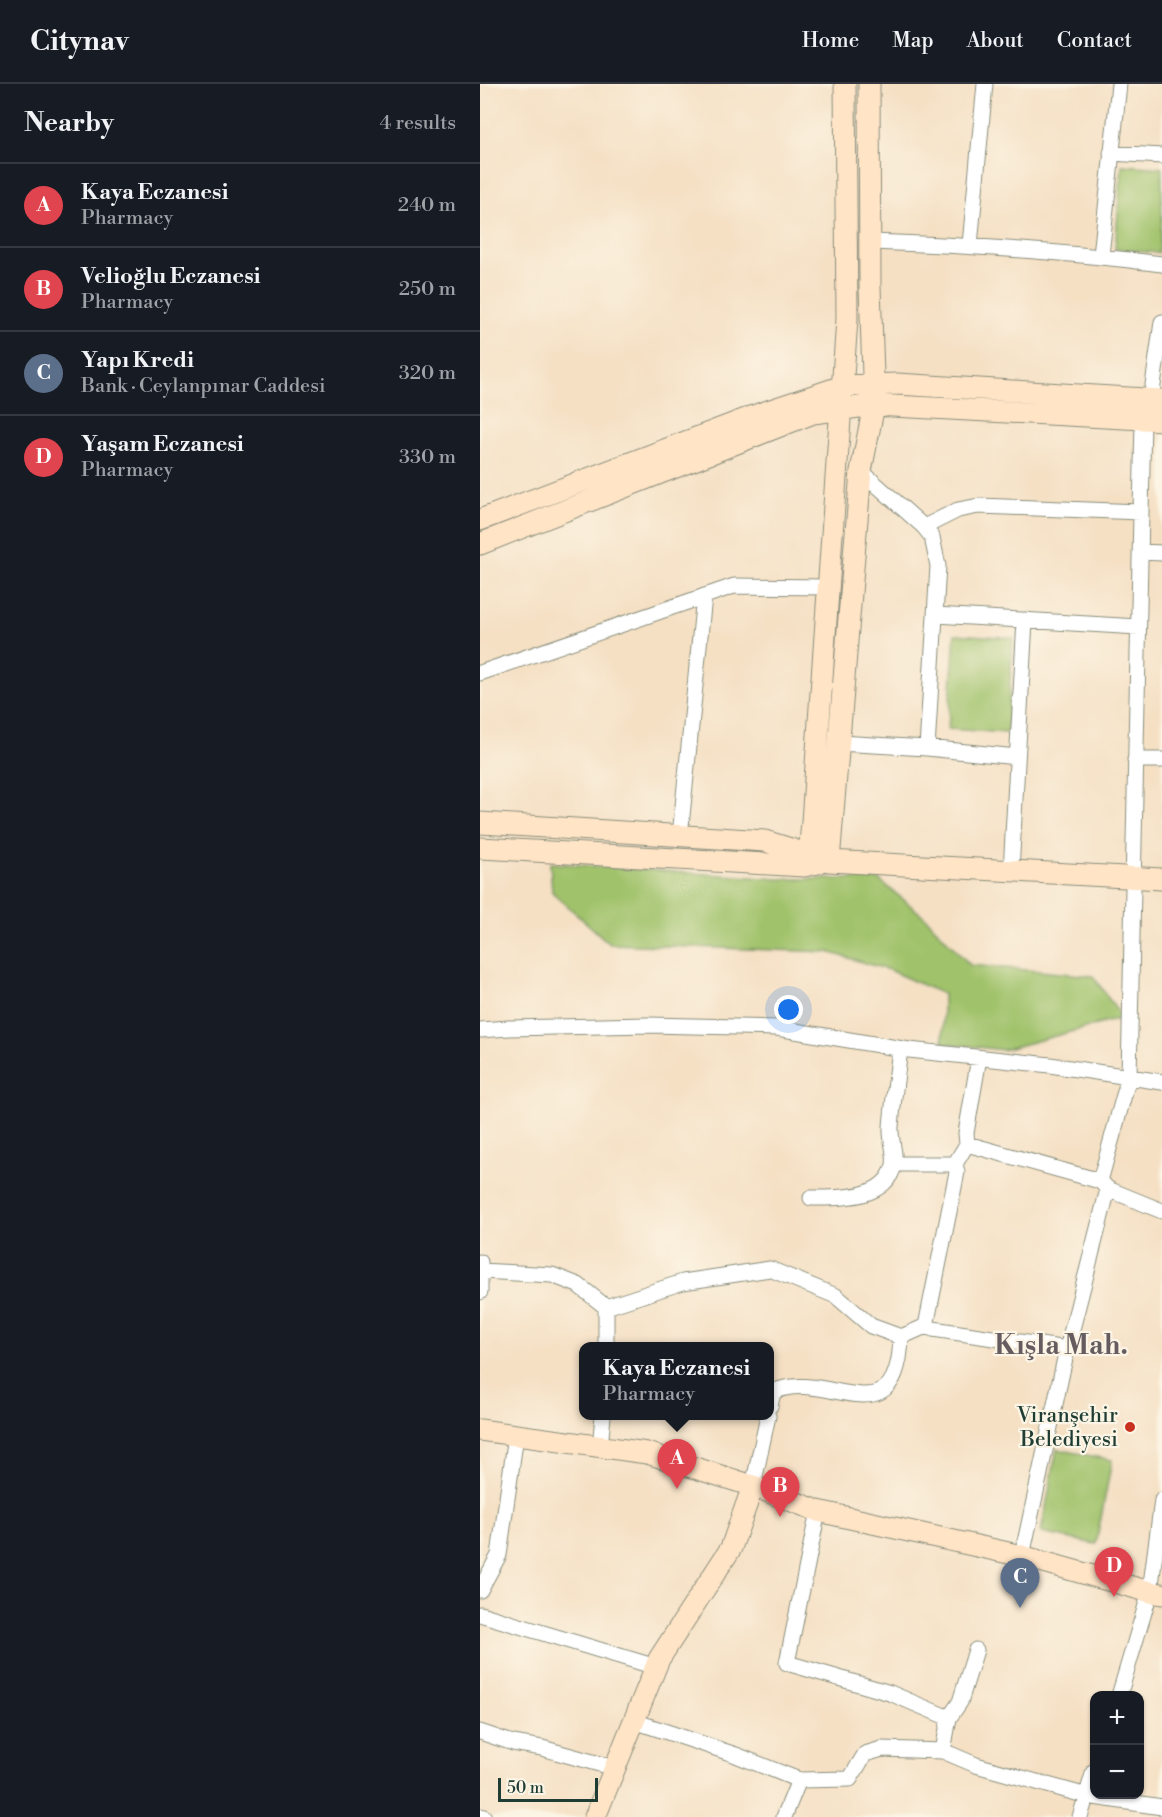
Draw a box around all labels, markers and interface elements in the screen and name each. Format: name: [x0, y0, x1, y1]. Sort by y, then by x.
text: Citynav: [30, 24, 129, 59]
text: Home: [802, 28, 859, 54]
text: Map: [892, 28, 934, 54]
text: About: [967, 28, 1024, 54]
text: Contact: [1057, 28, 1132, 54]
text: Nearby: [24, 107, 114, 139]
text: 4 results: [379, 111, 456, 136]
text: Kaya Eczanesi: [81, 179, 228, 206]
text: A: [36, 193, 51, 218]
text: 240 m: [398, 193, 456, 218]
text: Pharmacy: [81, 206, 173, 231]
text: Velioğlu Eczanesi: [81, 263, 261, 290]
text: B: [36, 277, 51, 302]
text: 250 m: [399, 277, 456, 302]
text: Pharmacy: [81, 290, 173, 315]
text: Yapı Kredi: [81, 347, 194, 374]
text: C: [36, 361, 51, 386]
text: 320 m: [399, 361, 456, 386]
text: Bank · Ceylanpınar Caddesi: [81, 374, 326, 399]
text: Yaşam Eczanesi: [81, 431, 244, 458]
text: D: [36, 445, 51, 470]
text: 330 m: [399, 445, 456, 470]
text: Pharmacy: [81, 458, 173, 483]
your location: [774, 995, 803, 1024]
district label: Kışla Mah.: [994, 1329, 1128, 1363]
popup: [579, 1342, 774, 1420]
text: Kaya Eczanesi: [603, 1355, 750, 1382]
text: Pharmacy: [603, 1382, 695, 1407]
place label: Viranşehir Belediyesi: [1016, 1403, 1118, 1453]
marker: Viranşehir Belediyesi: [1123, 1420, 1137, 1434]
pin: A: [658, 1440, 696, 1489]
pin: B: [760, 1468, 800, 1517]
pin: D: [1094, 1548, 1134, 1597]
pin: C: [1000, 1558, 1040, 1608]
map controls: [1090, 1691, 1144, 1799]
button: +: [1090, 1691, 1144, 1745]
button: −: [1090, 1745, 1144, 1799]
scale bar: [498, 1775, 598, 1802]
text: 50 m: [507, 1778, 544, 1798]

